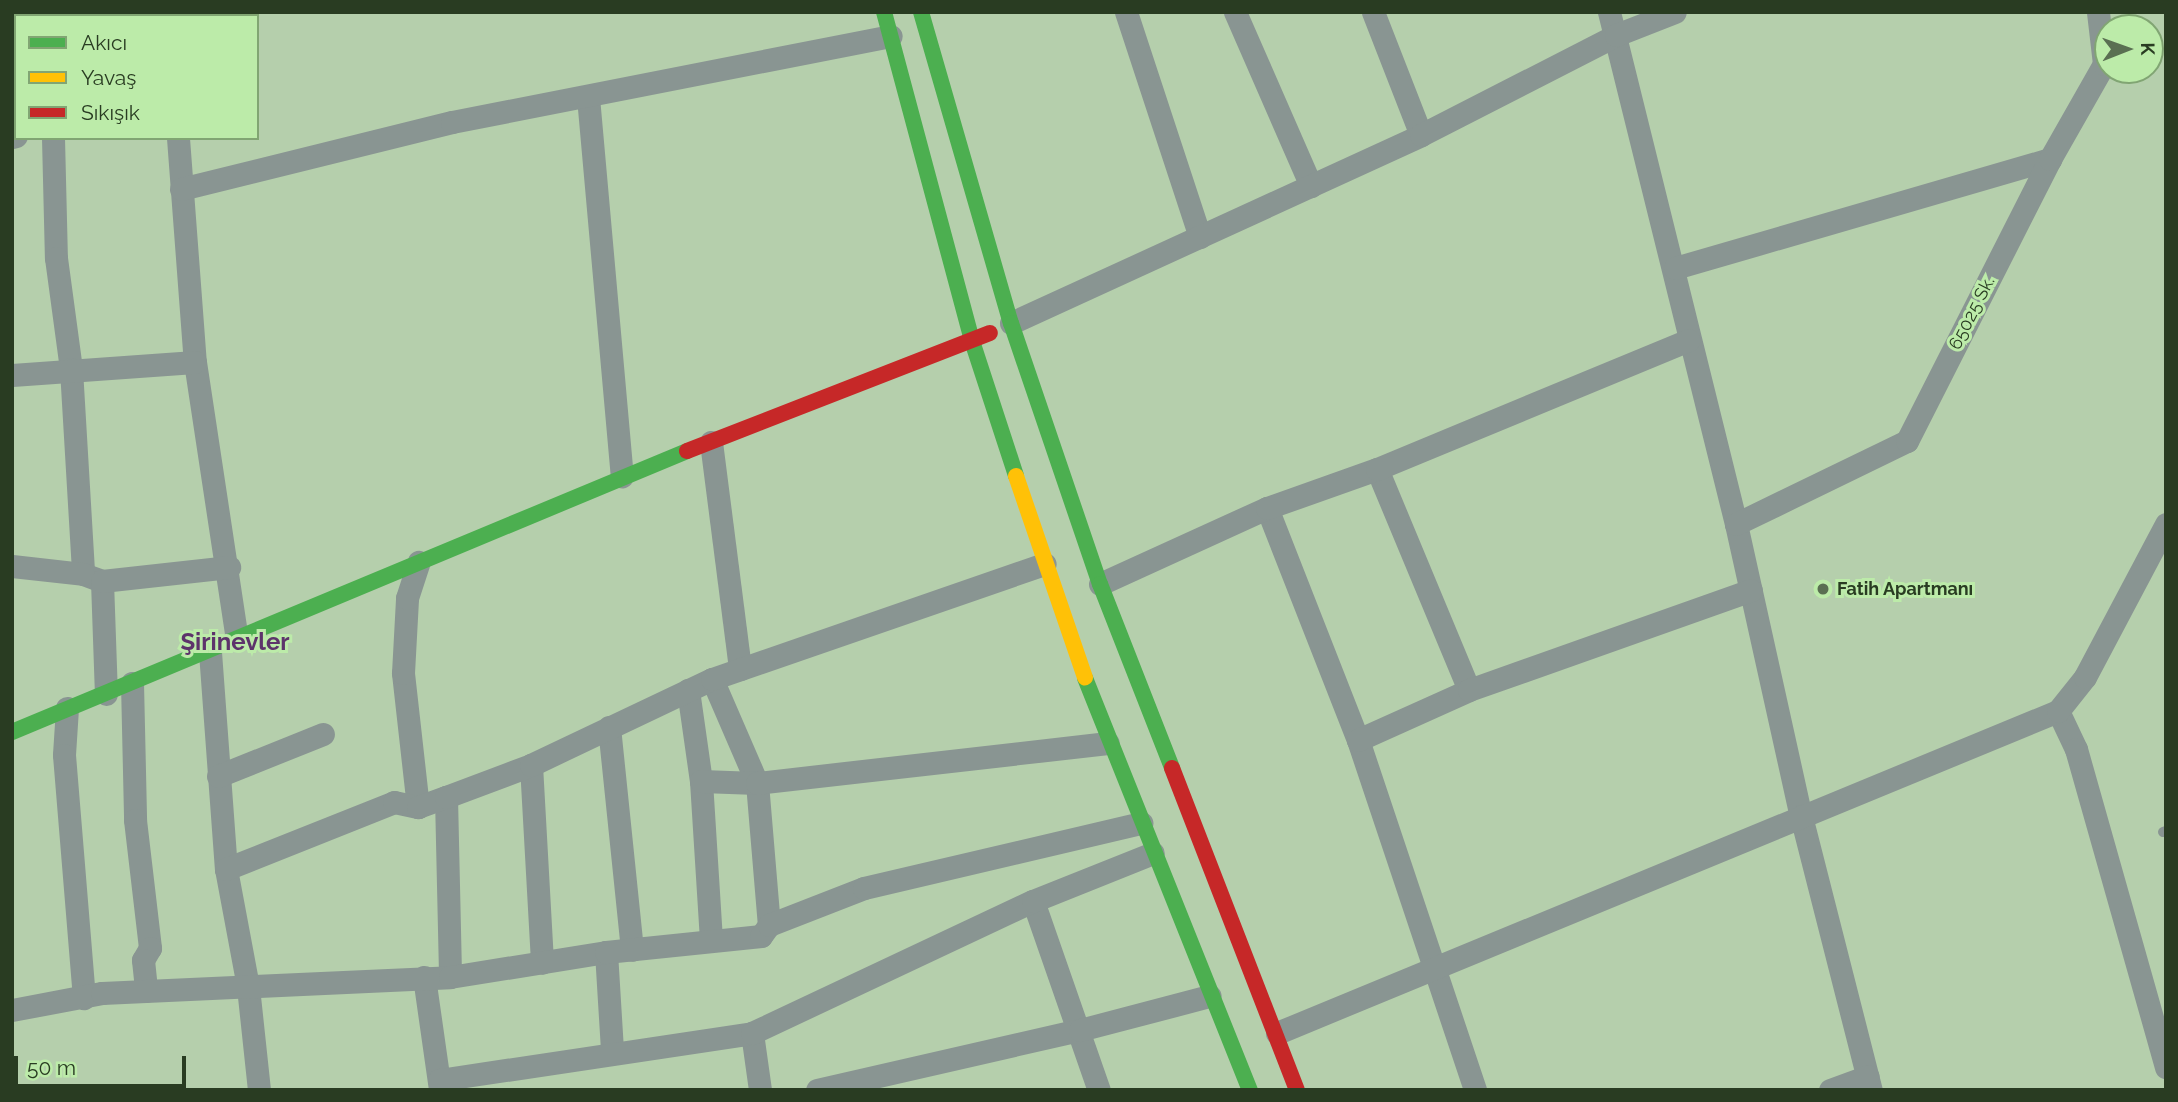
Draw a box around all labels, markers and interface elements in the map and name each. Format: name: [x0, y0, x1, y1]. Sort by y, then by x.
legend: [14, 14, 259, 140]
north arrow: [2094, 14, 2164, 84]
text: Akıcı: [81, 30, 127, 55]
text: K: [2137, 42, 2159, 55]
text: Yavaş: [81, 65, 136, 90]
text: Sıkışık: [81, 100, 140, 125]
street label: 65025 Sk.: [1944, 273, 2000, 353]
place label: Fatih Apartmanı: [1837, 578, 1974, 600]
marker: Fatih Apartmanı: [1815, 581, 1831, 597]
district label: Şirinevler: [180, 628, 290, 656]
scale bar: [18, 1042, 189, 1086]
text: 50 m: [27, 1055, 76, 1080]

